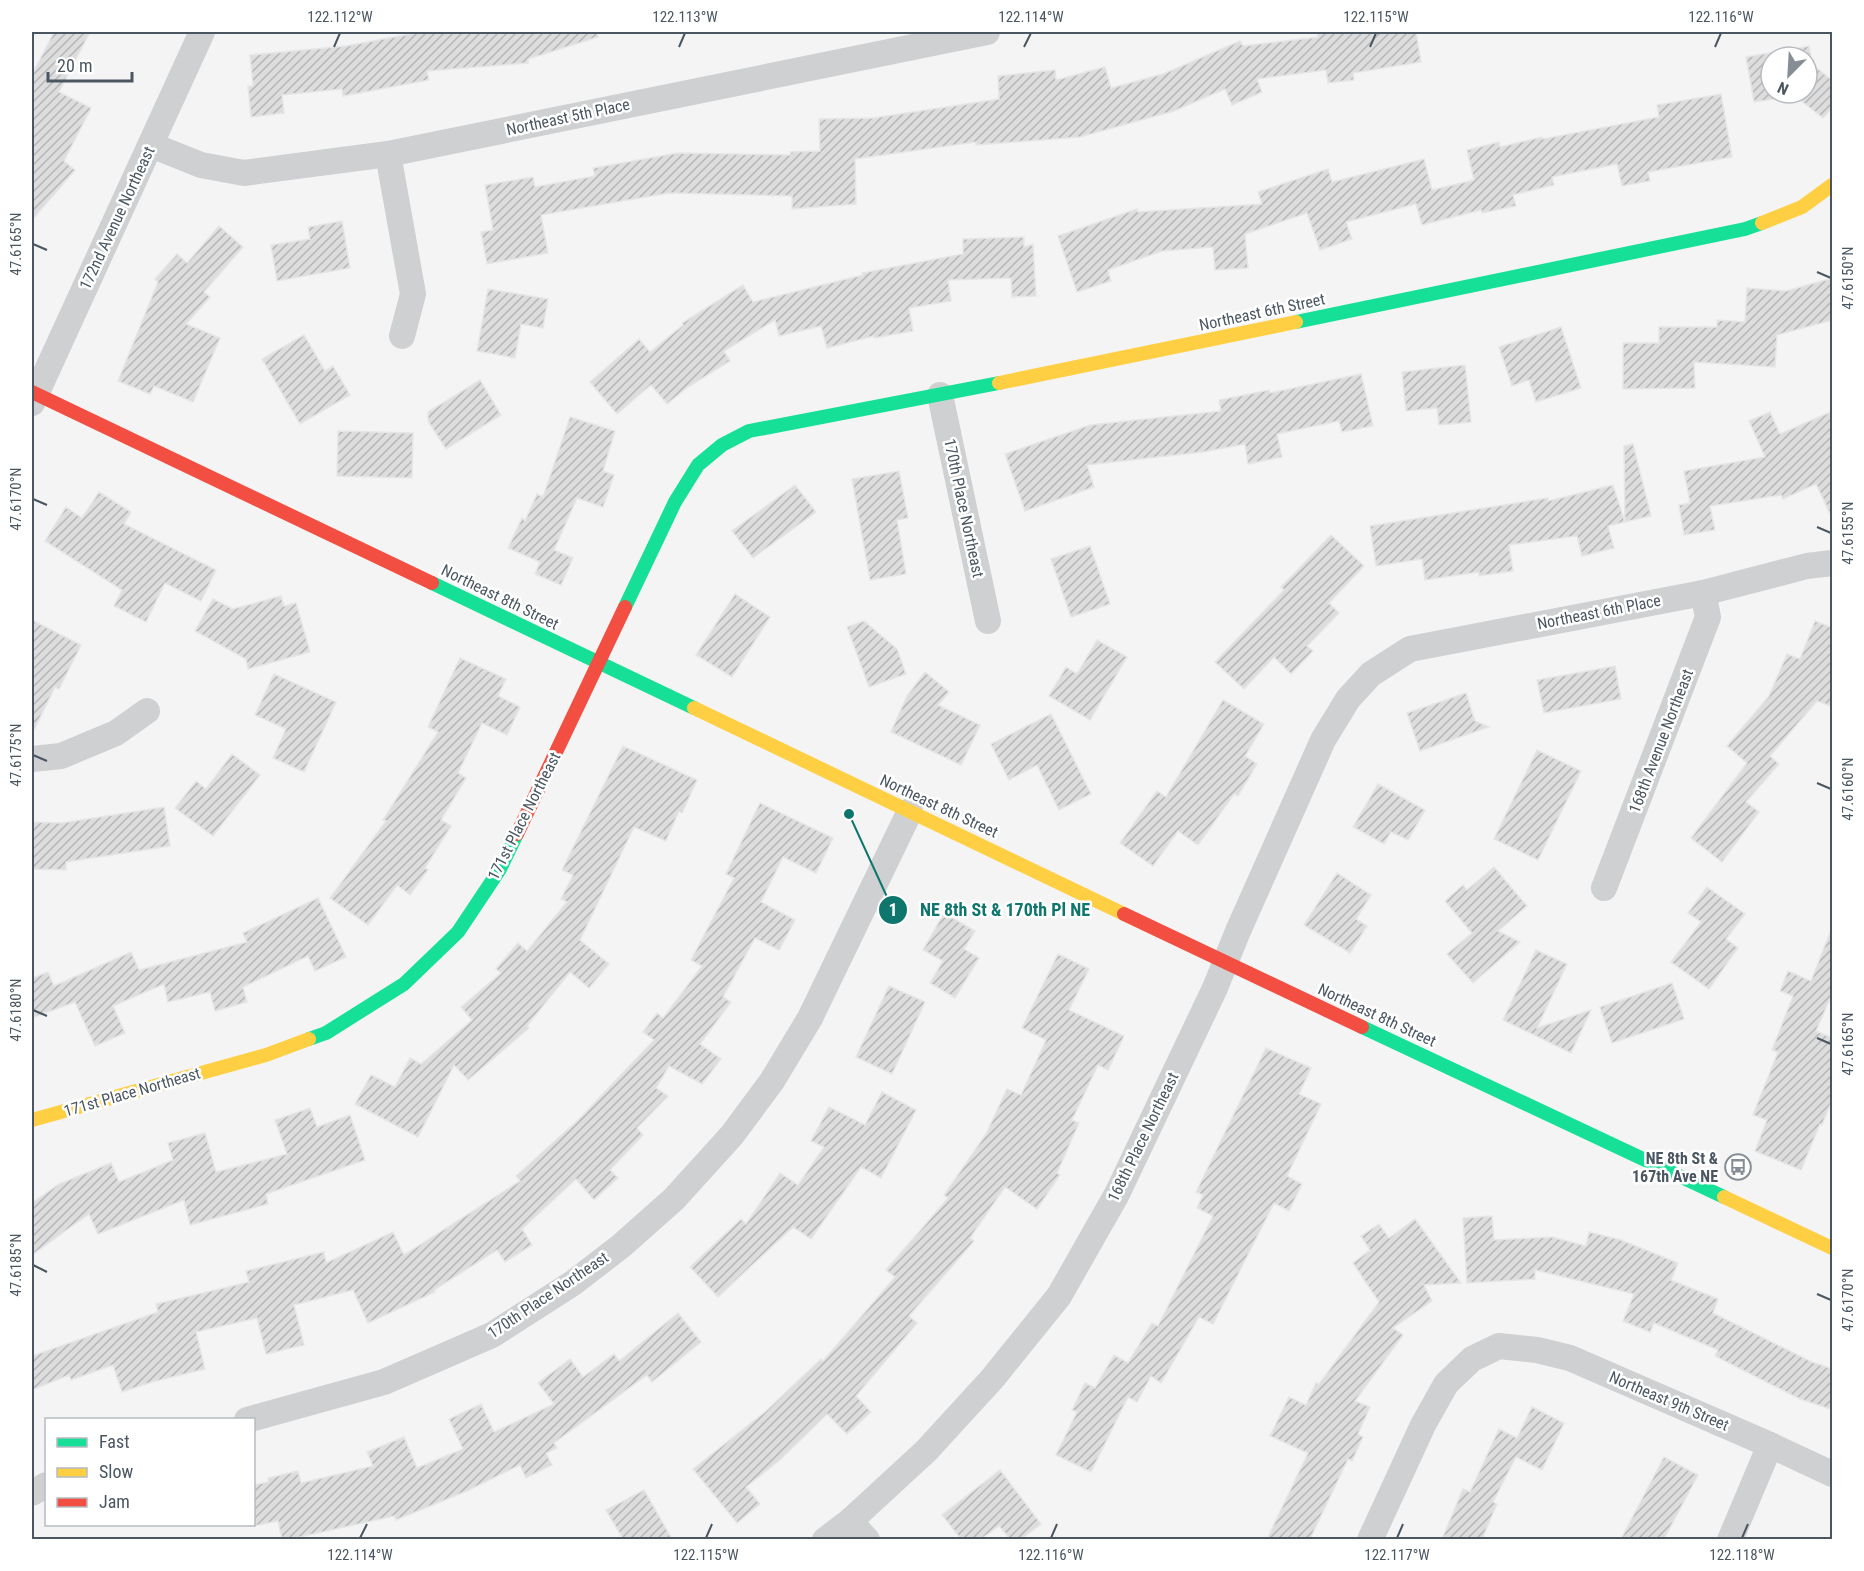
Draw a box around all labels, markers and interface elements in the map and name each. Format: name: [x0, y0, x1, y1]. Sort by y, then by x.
text: 122.112°W: [307, 8, 373, 26]
text: 122.113°W: [652, 8, 718, 26]
text: 122.114°W: [998, 8, 1064, 26]
text: 122.115°W: [1343, 8, 1409, 26]
text: 122.116°W: [1688, 8, 1754, 26]
scale bar: [48, 45, 132, 83]
north arrow: [1759, 45, 1819, 105]
text: 20 m: [57, 55, 92, 76]
text: N: [1775, 78, 1791, 99]
street label: Northeast 5th Place: [505, 95, 631, 139]
street label: 172nd Avenue Northeast: [75, 143, 159, 293]
text: 47.6165°N: [7, 212, 25, 276]
text: 47.6150°N: [1839, 246, 1857, 310]
street label: Northeast 6th Street: [1197, 289, 1327, 335]
street label: 170th Place Northeast: [940, 437, 988, 579]
text: 47.6170°N: [7, 467, 25, 531]
text: 47.6155°N: [1839, 501, 1857, 565]
street label: Northeast 8th Street: [438, 560, 562, 634]
street label: Northeast 6th Place: [1536, 591, 1662, 633]
street label: 168th Avenue Northeast: [1625, 666, 1697, 816]
text: 47.6175°N: [7, 723, 25, 787]
street label: 171st Place Northeast: [484, 749, 565, 883]
text: 47.6160°N: [1839, 757, 1857, 821]
street label: Northeast 8th Street: [877, 770, 1001, 842]
callout: NE 8th St & 170th Pl NE: [878, 892, 1102, 928]
text: 1: [888, 899, 898, 920]
text: NE 8th St & 170th Pl NE: [920, 899, 1090, 920]
text: 47.6180°N: [7, 978, 25, 1042]
street label: Northeast 8th Street: [1315, 979, 1439, 1051]
text: 47.6165°N: [1839, 1012, 1857, 1076]
street label: 171st Place Northeast: [62, 1063, 203, 1121]
street label: 168th Place Northeast: [1103, 1069, 1183, 1205]
place label: NE 8th St & 167th Ave NE: [1632, 1149, 1718, 1186]
bus stop icon: NE 8th St & 167th Ave NE: [1723, 1152, 1753, 1182]
text: 47.6185°N: [7, 1233, 25, 1297]
street label: 170th Place Northeast: [484, 1247, 612, 1342]
text: 47.6170°N: [1839, 1268, 1857, 1332]
street label: Northeast 9th Street: [1606, 1367, 1732, 1435]
legend: [45, 1418, 255, 1526]
text: Fast: [99, 1431, 130, 1452]
text: Slow: [99, 1461, 134, 1482]
text: Jam: [99, 1491, 130, 1512]
text: 122.114°W: [327, 1546, 393, 1564]
text: 122.115°W: [673, 1546, 739, 1564]
text: 122.116°W: [1018, 1546, 1084, 1564]
text: 122.117°W: [1364, 1546, 1430, 1564]
text: 122.118°W: [1709, 1546, 1775, 1564]

